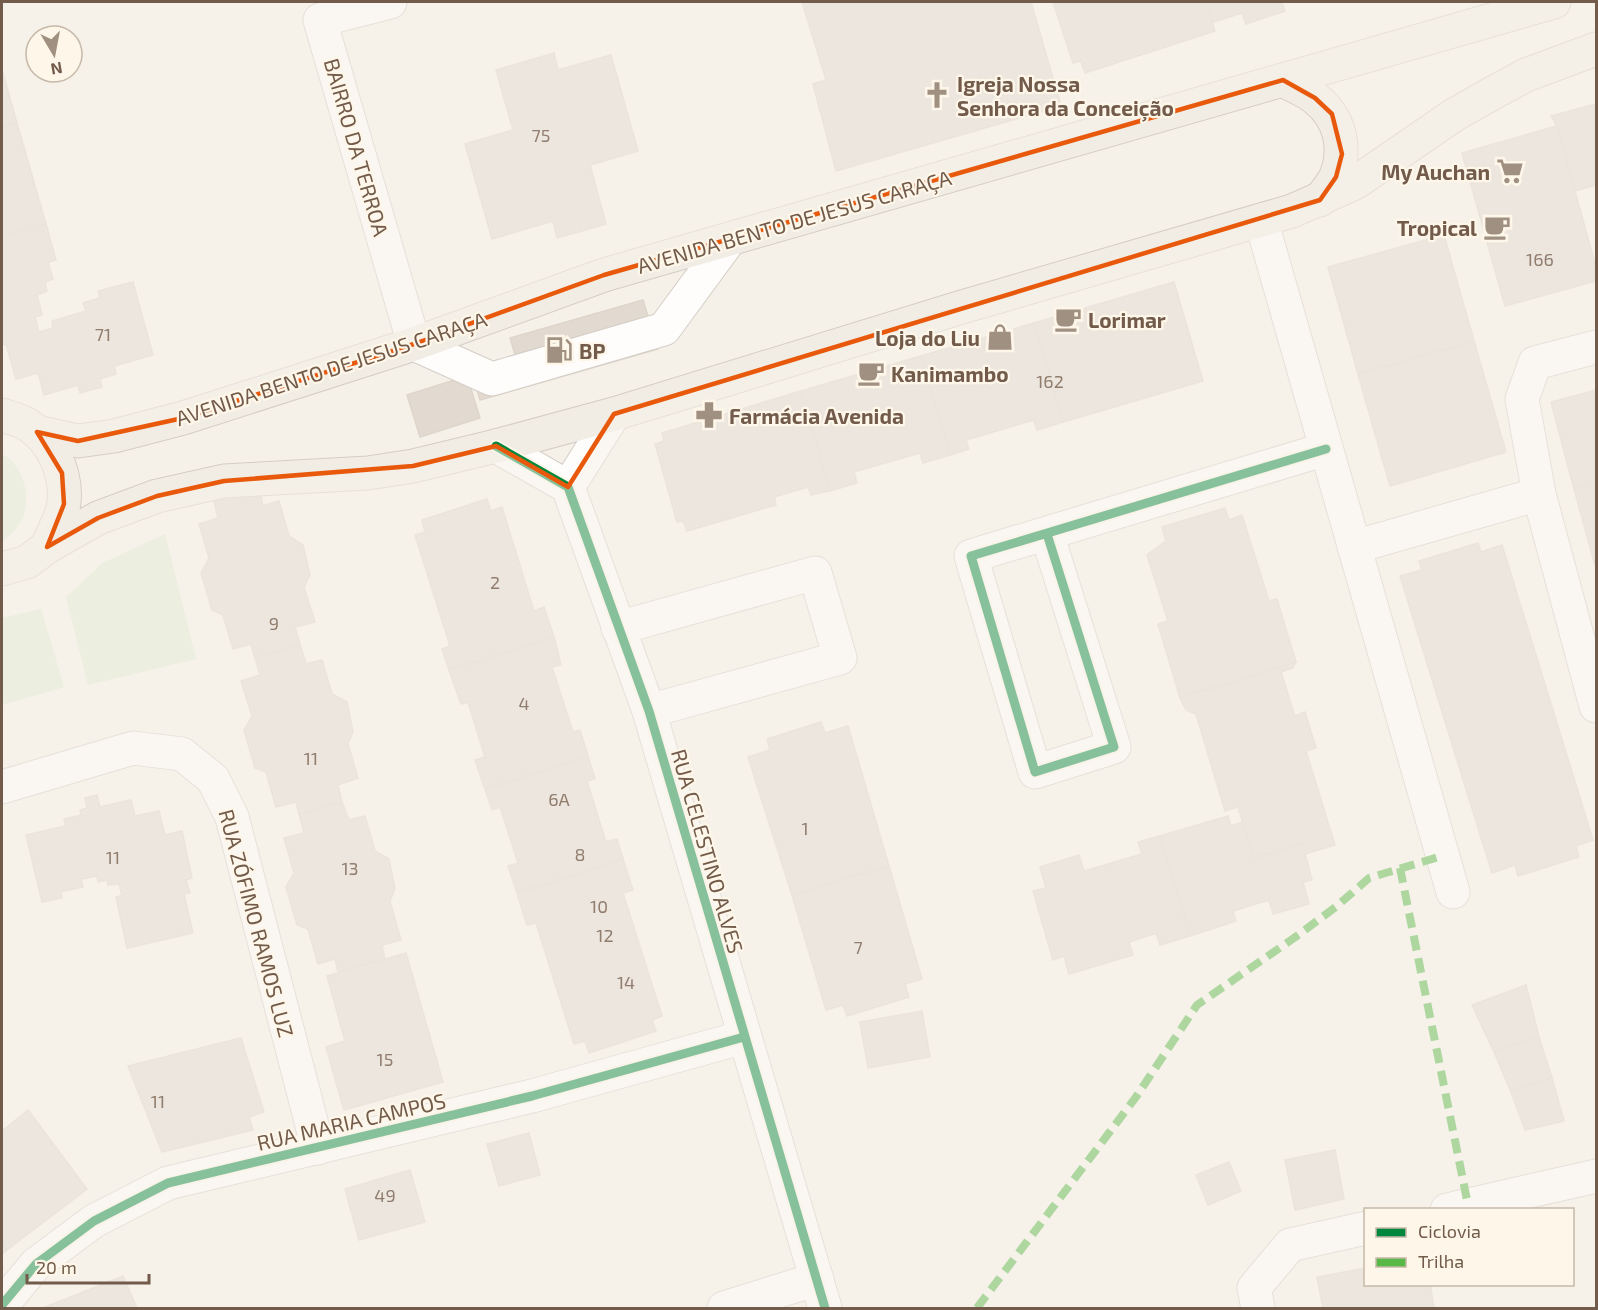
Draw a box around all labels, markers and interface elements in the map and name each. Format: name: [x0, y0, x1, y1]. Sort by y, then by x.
north arrow: [24, 24, 84, 84]
street label: BAIRRO DA TERROA: [320, 55, 394, 239]
text: N: [49, 59, 64, 80]
place label: Igreja Nossa Senhora da Conceição: [957, 71, 1174, 122]
church icon: Igreja Nossa Senhora da Conceição: [922, 80, 952, 110]
house number: 75: [532, 124, 550, 146]
supermarket icon: My Auchan: [1495, 156, 1525, 186]
place label: My Auchan: [1381, 159, 1490, 185]
street label: AVENIDA BENTO DE JESUS CARAÇA: [634, 164, 955, 280]
cafe icon: Tropical: [1482, 212, 1512, 242]
place label: Tropical: [1397, 215, 1477, 240]
house number: 166: [1526, 248, 1554, 270]
cafe icon: Lorimar: [1053, 304, 1083, 334]
street label: AVENIDA BENTO DE JESUS CARAÇA: [172, 306, 490, 432]
place label: Lorimar: [1088, 307, 1166, 332]
shop icon: Loja do Liu: [985, 322, 1015, 352]
house number: 71: [95, 323, 111, 345]
place label: Loja do Liu: [875, 325, 980, 350]
fuel station icon: BP: [544, 335, 574, 365]
place label: BP: [579, 338, 605, 363]
cafe icon: Kanimambo: [856, 358, 886, 388]
place label: Kanimambo: [891, 361, 1009, 386]
house number: 162: [1036, 370, 1064, 392]
pharmacy icon: Farmácia Avenida: [694, 400, 724, 430]
place label: Farmácia Avenida: [729, 403, 904, 428]
house number: 2: [490, 571, 500, 593]
house number: 9: [269, 612, 279, 634]
house number: 4: [518, 692, 530, 714]
street label: RUA CELESTINO ALVES: [667, 746, 749, 956]
house number: 11: [304, 747, 318, 769]
house number: 6A: [548, 788, 571, 810]
street label: RUA ZÓFIMO RAMOS LUZ: [215, 806, 299, 1040]
house number: 1: [801, 817, 809, 839]
house number: 8: [575, 843, 585, 865]
house number: 11: [106, 846, 120, 868]
house number: 13: [341, 857, 359, 879]
house number: 10: [590, 895, 608, 917]
house number: 12: [596, 924, 614, 946]
house number: 7: [853, 936, 863, 958]
house number: 14: [617, 971, 635, 993]
house number: 15: [377, 1048, 393, 1070]
street label: RUA MARIA CAMPOS: [254, 1087, 448, 1155]
house number: 11: [151, 1090, 165, 1112]
house number: 49: [374, 1184, 396, 1206]
legend: [1364, 1208, 1574, 1286]
text: Ciclovia: [1418, 1220, 1481, 1242]
scale bar: [27, 1247, 148, 1285]
text: Trilha: [1418, 1250, 1464, 1272]
text: 20 m: [36, 1256, 77, 1278]

